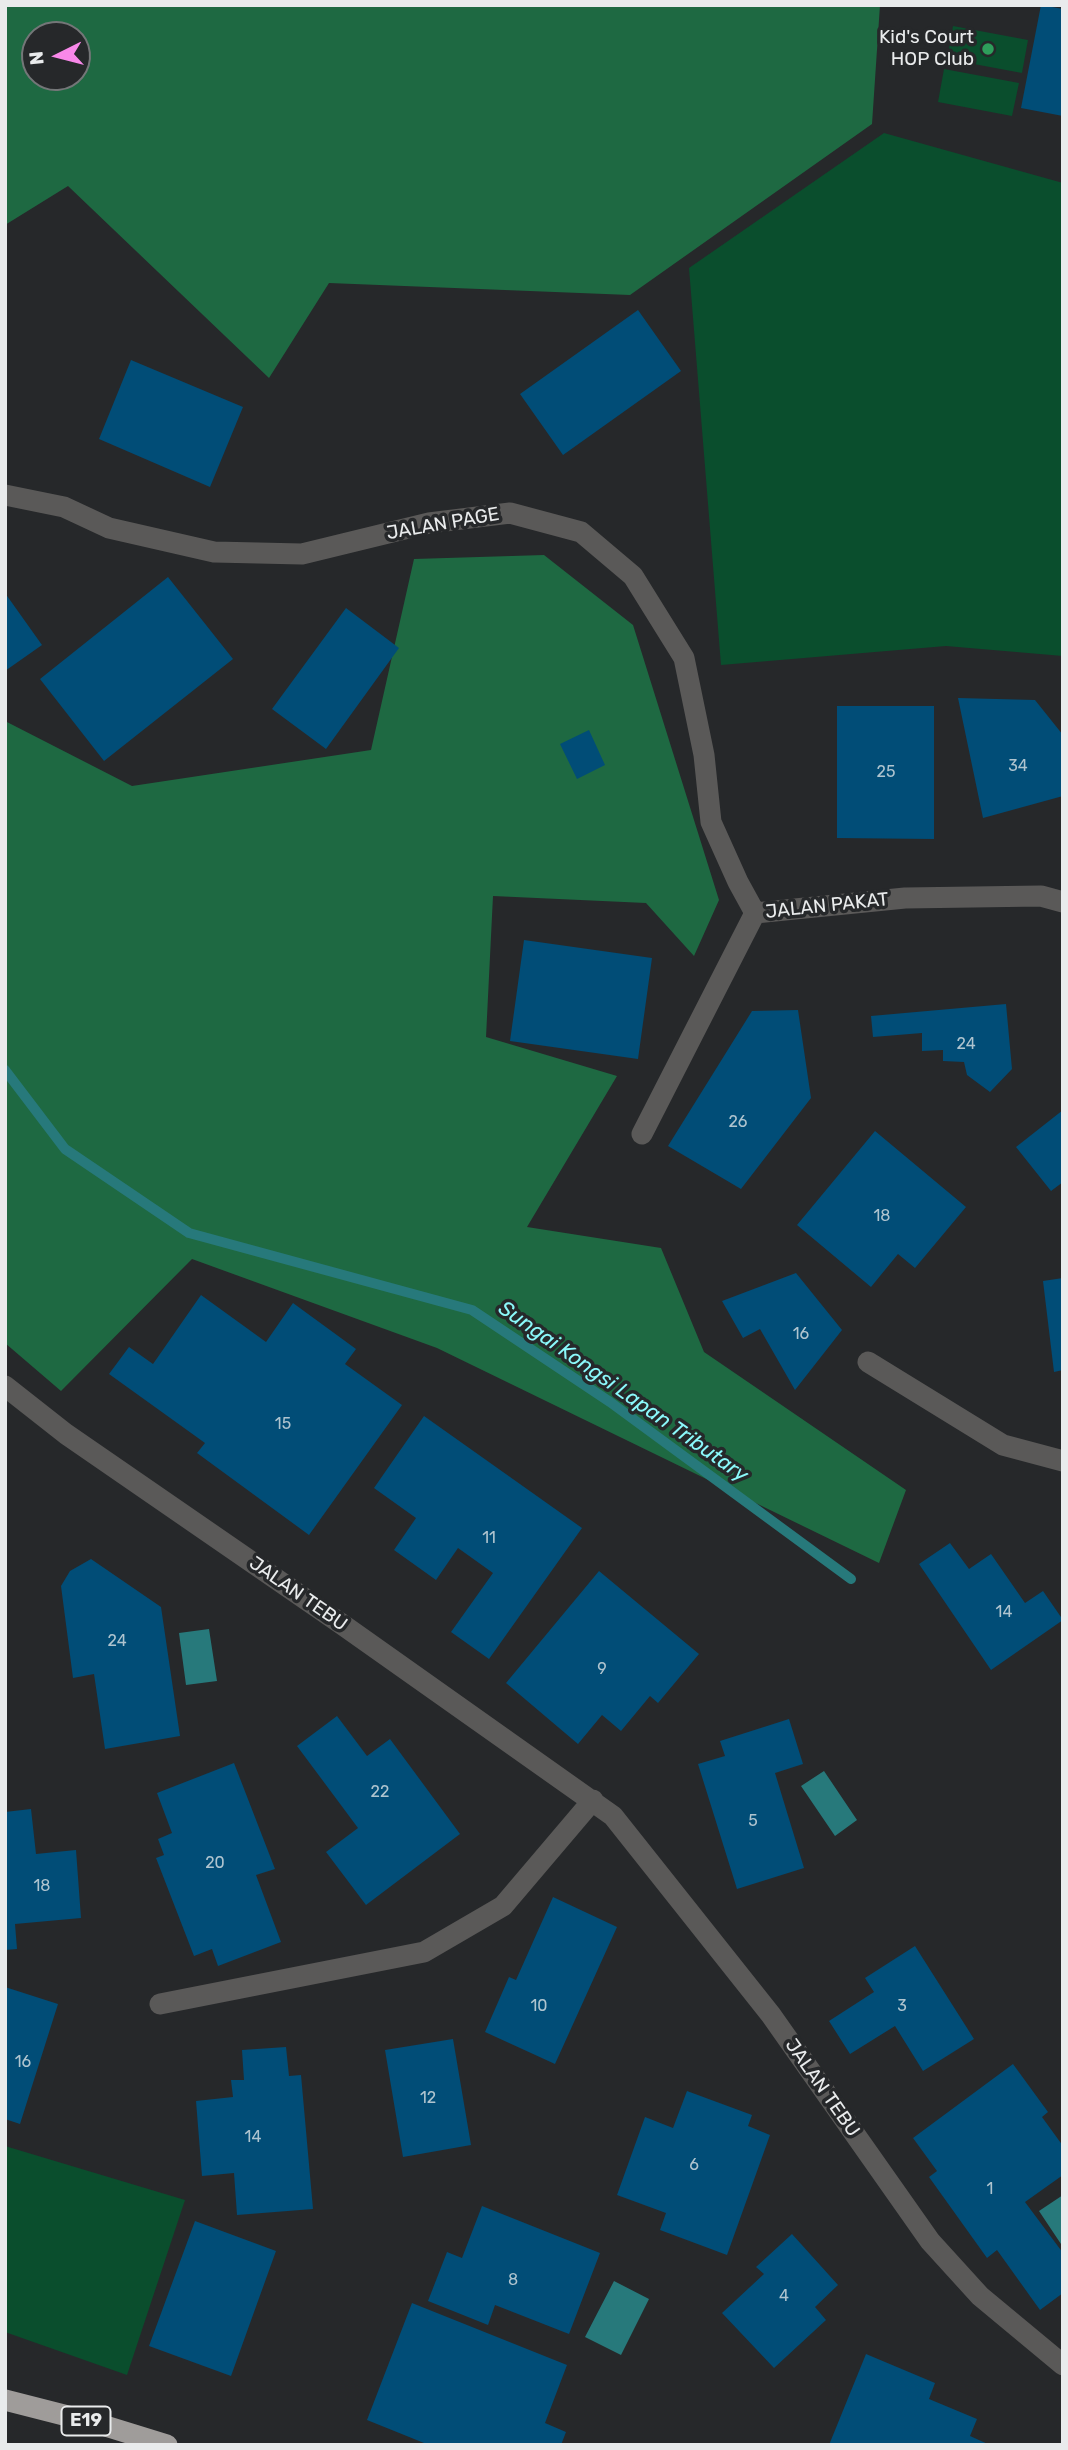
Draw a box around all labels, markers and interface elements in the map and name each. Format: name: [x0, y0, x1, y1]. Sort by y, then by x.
north arrow: [21, 21, 91, 91]
place label: Kid's Court HOP Club: [879, 27, 974, 71]
marker: Kid's Court HOP Club: [980, 41, 996, 57]
text: N: [24, 50, 49, 66]
street label: JALAN PAGE: [385, 503, 501, 545]
house number: 34: [1008, 756, 1028, 776]
house number: 25: [877, 762, 895, 782]
street label: JALAN PAKAT: [764, 888, 890, 924]
house number: 24: [956, 1034, 976, 1054]
house number: 26: [728, 1112, 748, 1132]
house number: 18: [873, 1206, 891, 1226]
water label: Sungai Kongsi Lapan Tributary: [493, 1296, 753, 1488]
house number: 16: [793, 1324, 809, 1344]
house number: 15: [275, 1414, 291, 1434]
house number: 11: [482, 1528, 496, 1548]
street label: JALAN TEBU: [245, 1552, 351, 1636]
house number: 14: [996, 1602, 1012, 1622]
house number: 24: [107, 1631, 127, 1651]
house number: 9: [597, 1659, 607, 1679]
house number: 22: [371, 1782, 389, 1802]
house number: 5: [748, 1811, 758, 1831]
house number: 20: [205, 1853, 225, 1873]
house number: 18: [33, 1876, 51, 1896]
house number: 10: [530, 1996, 548, 2016]
house number: 3: [897, 1996, 907, 2016]
street label: JALAN TEBU: [780, 2035, 864, 2141]
house number: 16: [15, 2052, 31, 2072]
house number: 12: [420, 2088, 436, 2108]
house number: 14: [245, 2127, 261, 2147]
house number: 6: [689, 2155, 699, 2175]
house number: 1: [987, 2179, 993, 2199]
house number: 8: [508, 2270, 518, 2290]
house number: 4: [779, 2286, 789, 2306]
road number: E19: [62, 2406, 110, 2435]

